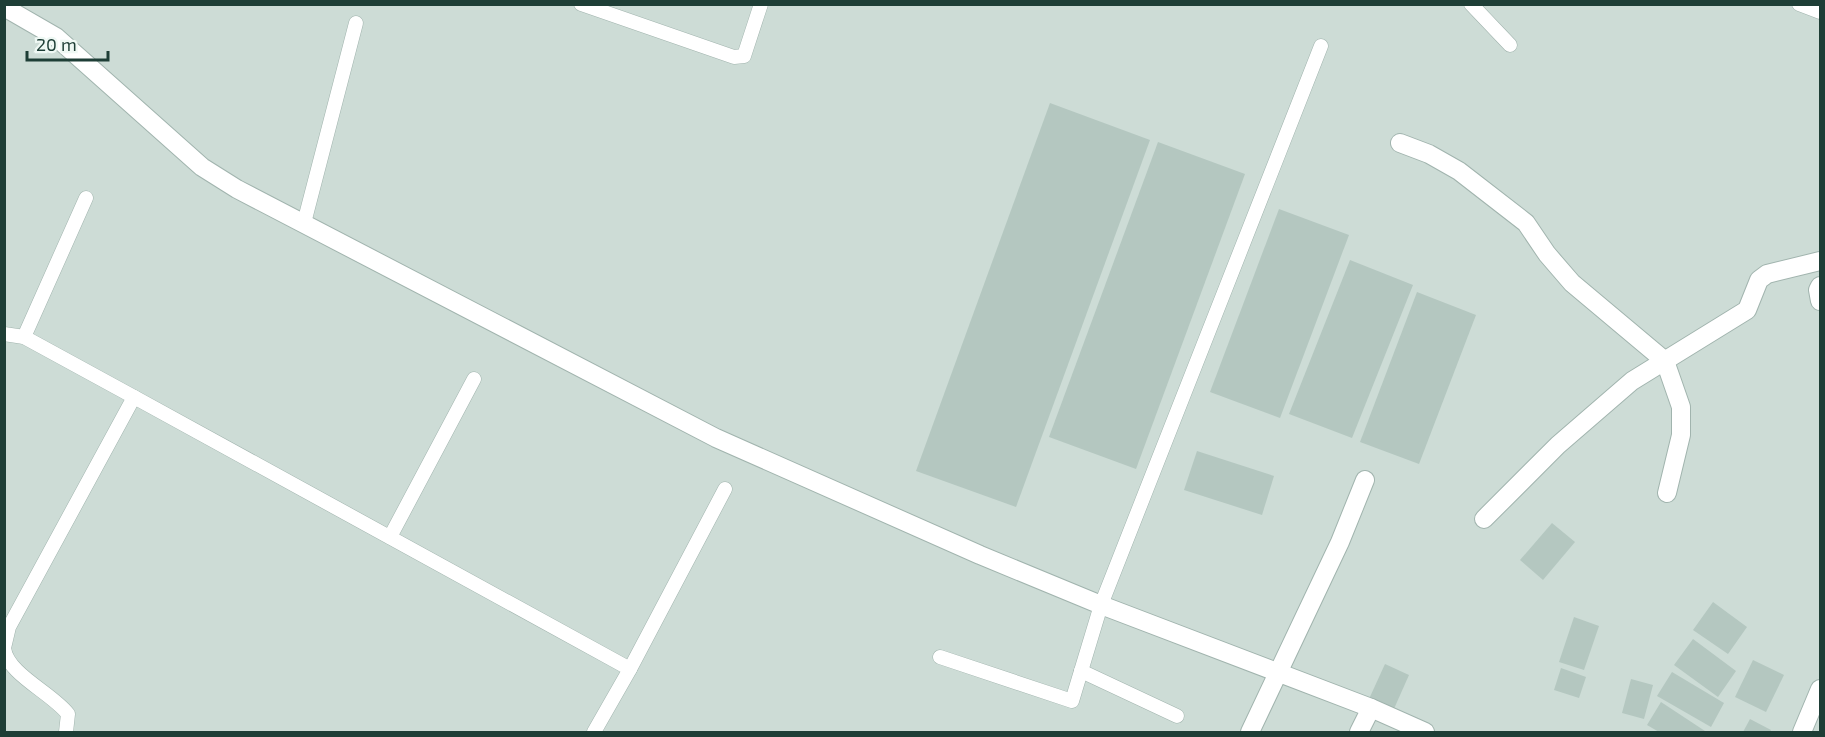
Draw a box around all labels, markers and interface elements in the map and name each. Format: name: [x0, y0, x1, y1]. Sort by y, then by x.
scale bar: [27, 24, 108, 62]
text: 20 m: [36, 33, 77, 55]

